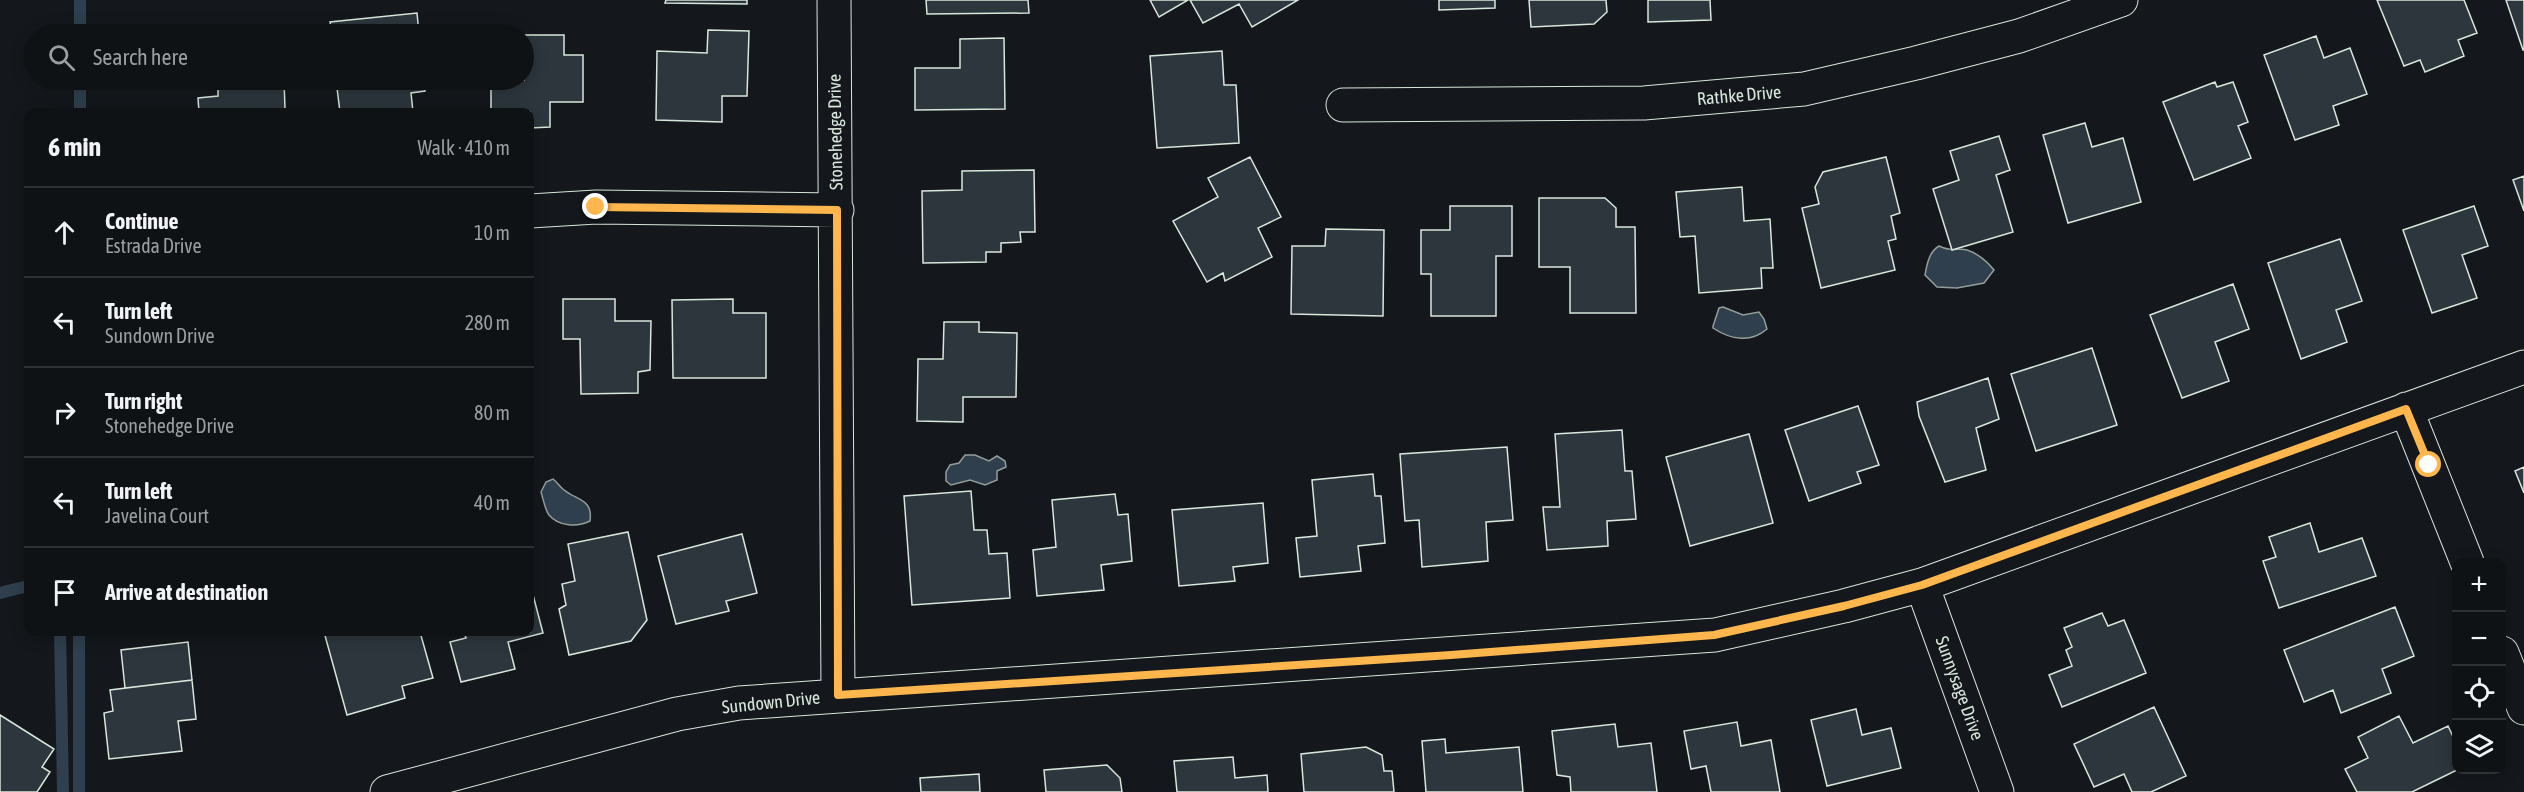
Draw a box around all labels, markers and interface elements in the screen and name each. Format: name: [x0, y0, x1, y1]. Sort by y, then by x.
search box: [24, 24, 534, 90]
icon: search: [45, 41, 78, 74]
text: Search here: [93, 44, 188, 70]
street label: Stonehedge Drive: [823, 74, 847, 190]
street label: Rathke Drive: [1696, 81, 1782, 109]
text: 6 min: [48, 132, 101, 162]
text: Walk · 410 m: [418, 136, 510, 159]
route end: [582, 193, 608, 219]
text: Continue: [105, 208, 179, 234]
icon: ahead: [48, 216, 81, 249]
text: 10 m: [474, 221, 510, 244]
text: Estrada Drive: [105, 234, 201, 257]
text: Turn left: [105, 298, 172, 324]
icon: left: [48, 306, 81, 339]
text: 280 m: [465, 311, 510, 334]
text: Sundown Drive: [105, 324, 215, 347]
text: Turn right: [105, 388, 182, 414]
icon: right: [48, 396, 81, 429]
text: 80 m: [474, 401, 510, 424]
text: Stonehedge Drive: [105, 414, 234, 437]
route start: [2415, 451, 2441, 477]
text: Turn left: [105, 478, 172, 504]
icon: left: [48, 486, 81, 519]
text: 40 m: [474, 491, 510, 514]
text: Javelina Court: [105, 504, 209, 527]
map controls: [2452, 558, 2506, 774]
button: +: [2452, 558, 2506, 612]
icon: arrive: [48, 576, 81, 609]
text: Arrive at destination: [105, 579, 268, 605]
button: −: [2452, 612, 2506, 666]
street label: Sunnysage Drive: [1932, 633, 1988, 743]
button: locate: [2452, 666, 2506, 720]
street label: Sundown Drive: [721, 686, 821, 718]
button: layers: [2452, 720, 2506, 774]

